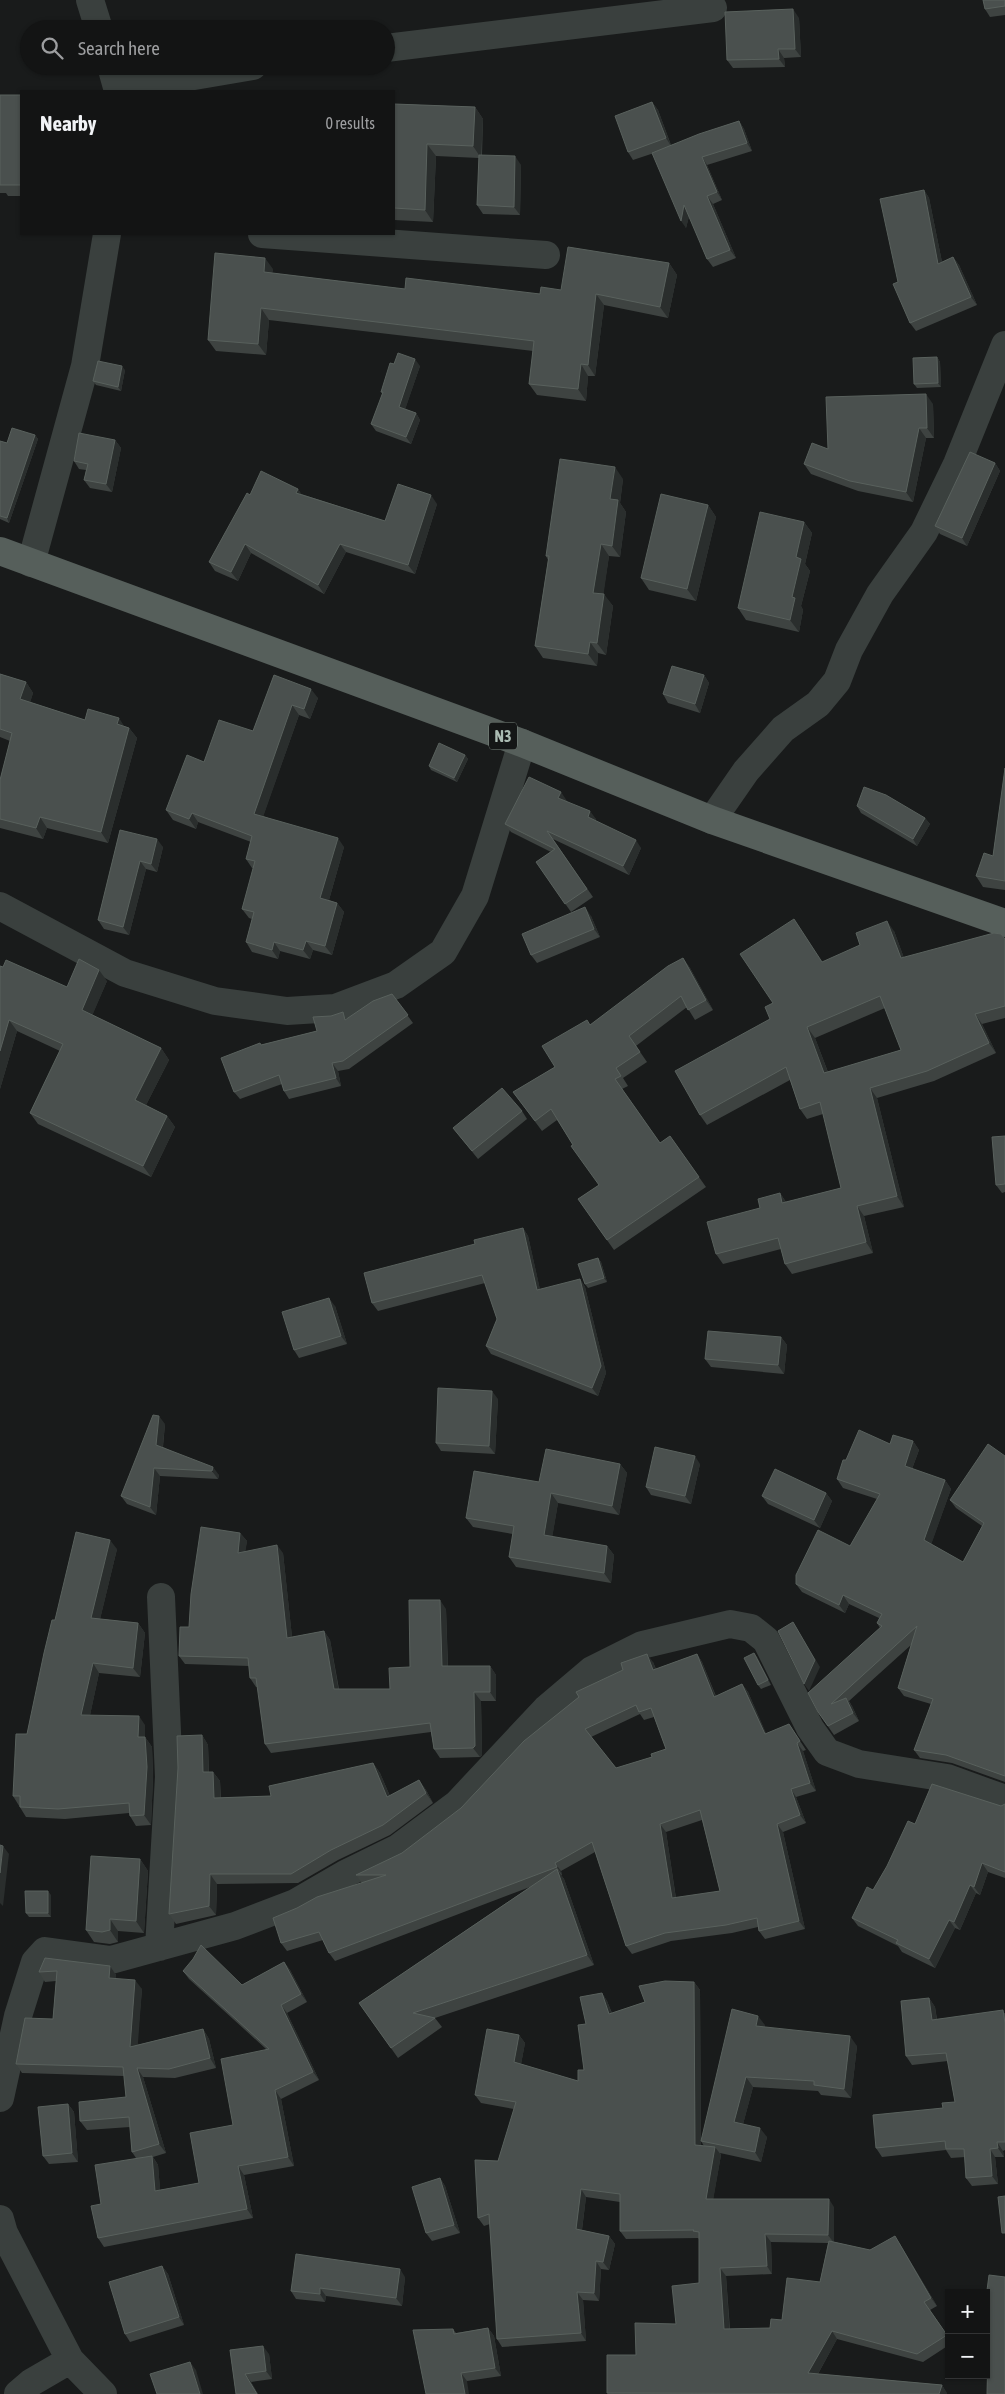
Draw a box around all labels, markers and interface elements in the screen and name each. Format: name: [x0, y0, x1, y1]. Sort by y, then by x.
search box: [20, 20, 395, 75]
icon: search: [38, 34, 66, 62]
text: Search here: [78, 37, 160, 59]
text: Nearby: [40, 111, 96, 135]
text: 0 results: [325, 114, 375, 132]
road number: N3: [489, 722, 517, 749]
map controls: [945, 2289, 990, 2379]
button: +: [945, 2289, 990, 2334]
button: −: [945, 2334, 990, 2379]

